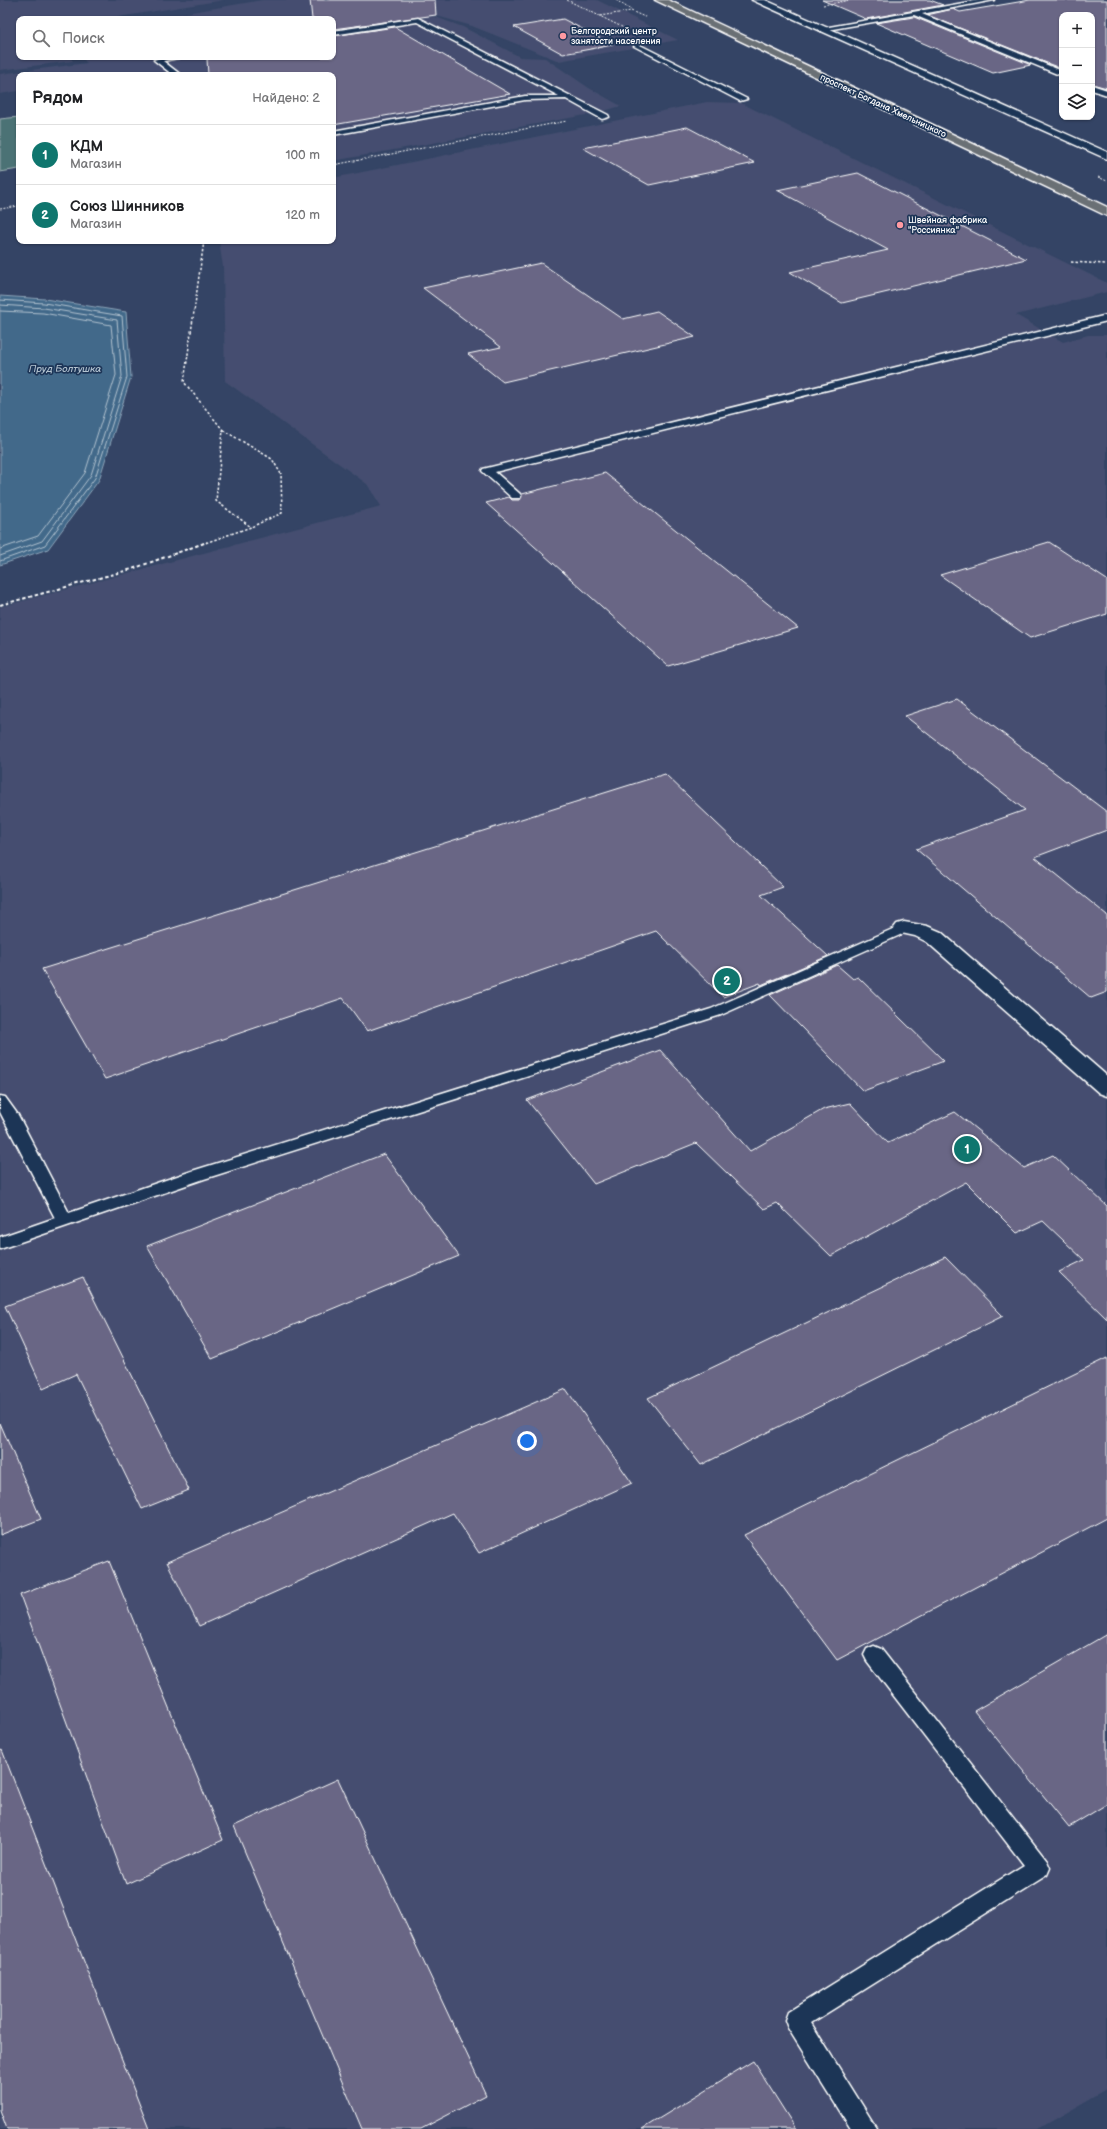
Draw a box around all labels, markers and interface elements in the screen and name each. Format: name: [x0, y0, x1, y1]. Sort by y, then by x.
map controls: [1059, 12, 1095, 120]
button: +: [1059, 12, 1095, 48]
search box: [16, 16, 336, 60]
place label: Белгородский центр занятости населения: [571, 26, 661, 47]
icon: search: [30, 27, 52, 49]
text: Поиск: [62, 29, 105, 48]
marker: Белгородский центр занятости населения: [558, 31, 568, 41]
button: −: [1059, 48, 1095, 84]
street label: проспект Богдана Хмельницкого: [818, 72, 948, 140]
button: layers: [1059, 84, 1095, 120]
text: Рядом: [32, 88, 83, 108]
text: Найдено: 2: [252, 90, 320, 106]
text: КДМ: [70, 137, 103, 156]
text: 1: [42, 147, 48, 163]
text: 100 m: [285, 147, 320, 163]
text: Магазин: [70, 156, 122, 172]
text: Союз Шинников: [70, 197, 184, 216]
text: 2: [41, 207, 49, 223]
text: 120 m: [285, 207, 320, 223]
place label: Швейная фабрика "Россиянка": [908, 215, 988, 236]
text: Магазин: [70, 216, 122, 232]
marker: Швейная фабрика "Россиянка": [895, 220, 905, 230]
water label: Пруд Болтушка: [29, 363, 101, 375]
pin: 2: [714, 966, 740, 996]
pin: 1: [954, 1134, 980, 1164]
your location: [517, 1431, 537, 1451]

